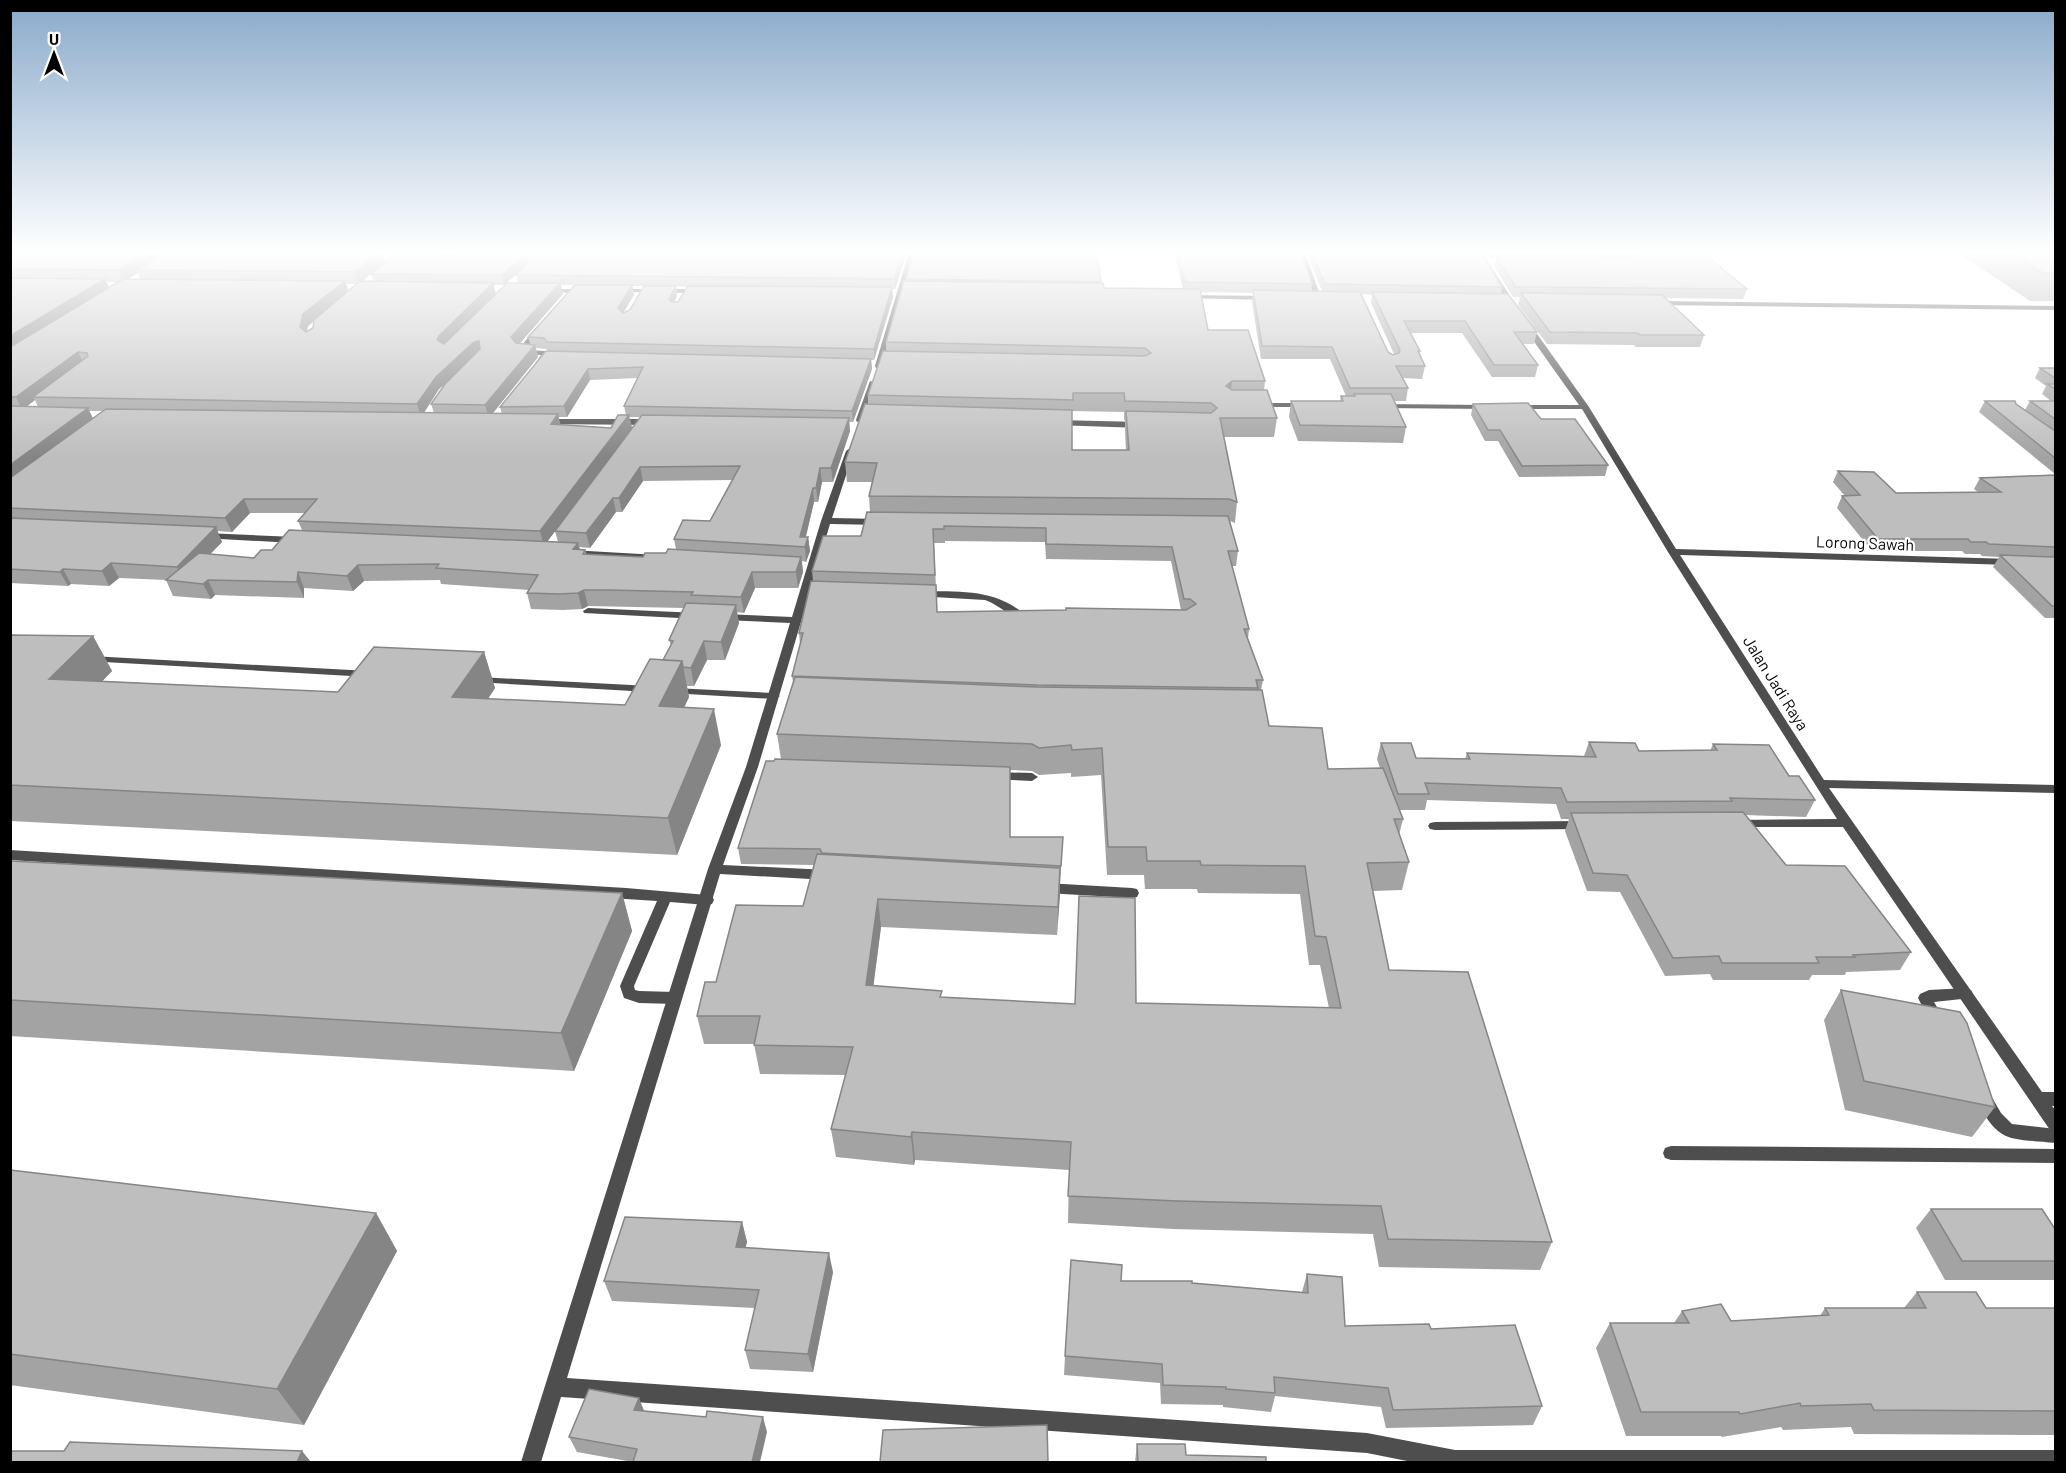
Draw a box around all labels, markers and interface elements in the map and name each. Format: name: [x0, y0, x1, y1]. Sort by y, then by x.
north arrow: [24, 24, 84, 84]
text: U: [49, 29, 59, 48]
street label: Lorong Sawah: [1816, 531, 1914, 554]
street label: Jalan Jadi Raya: [1740, 632, 1813, 733]

